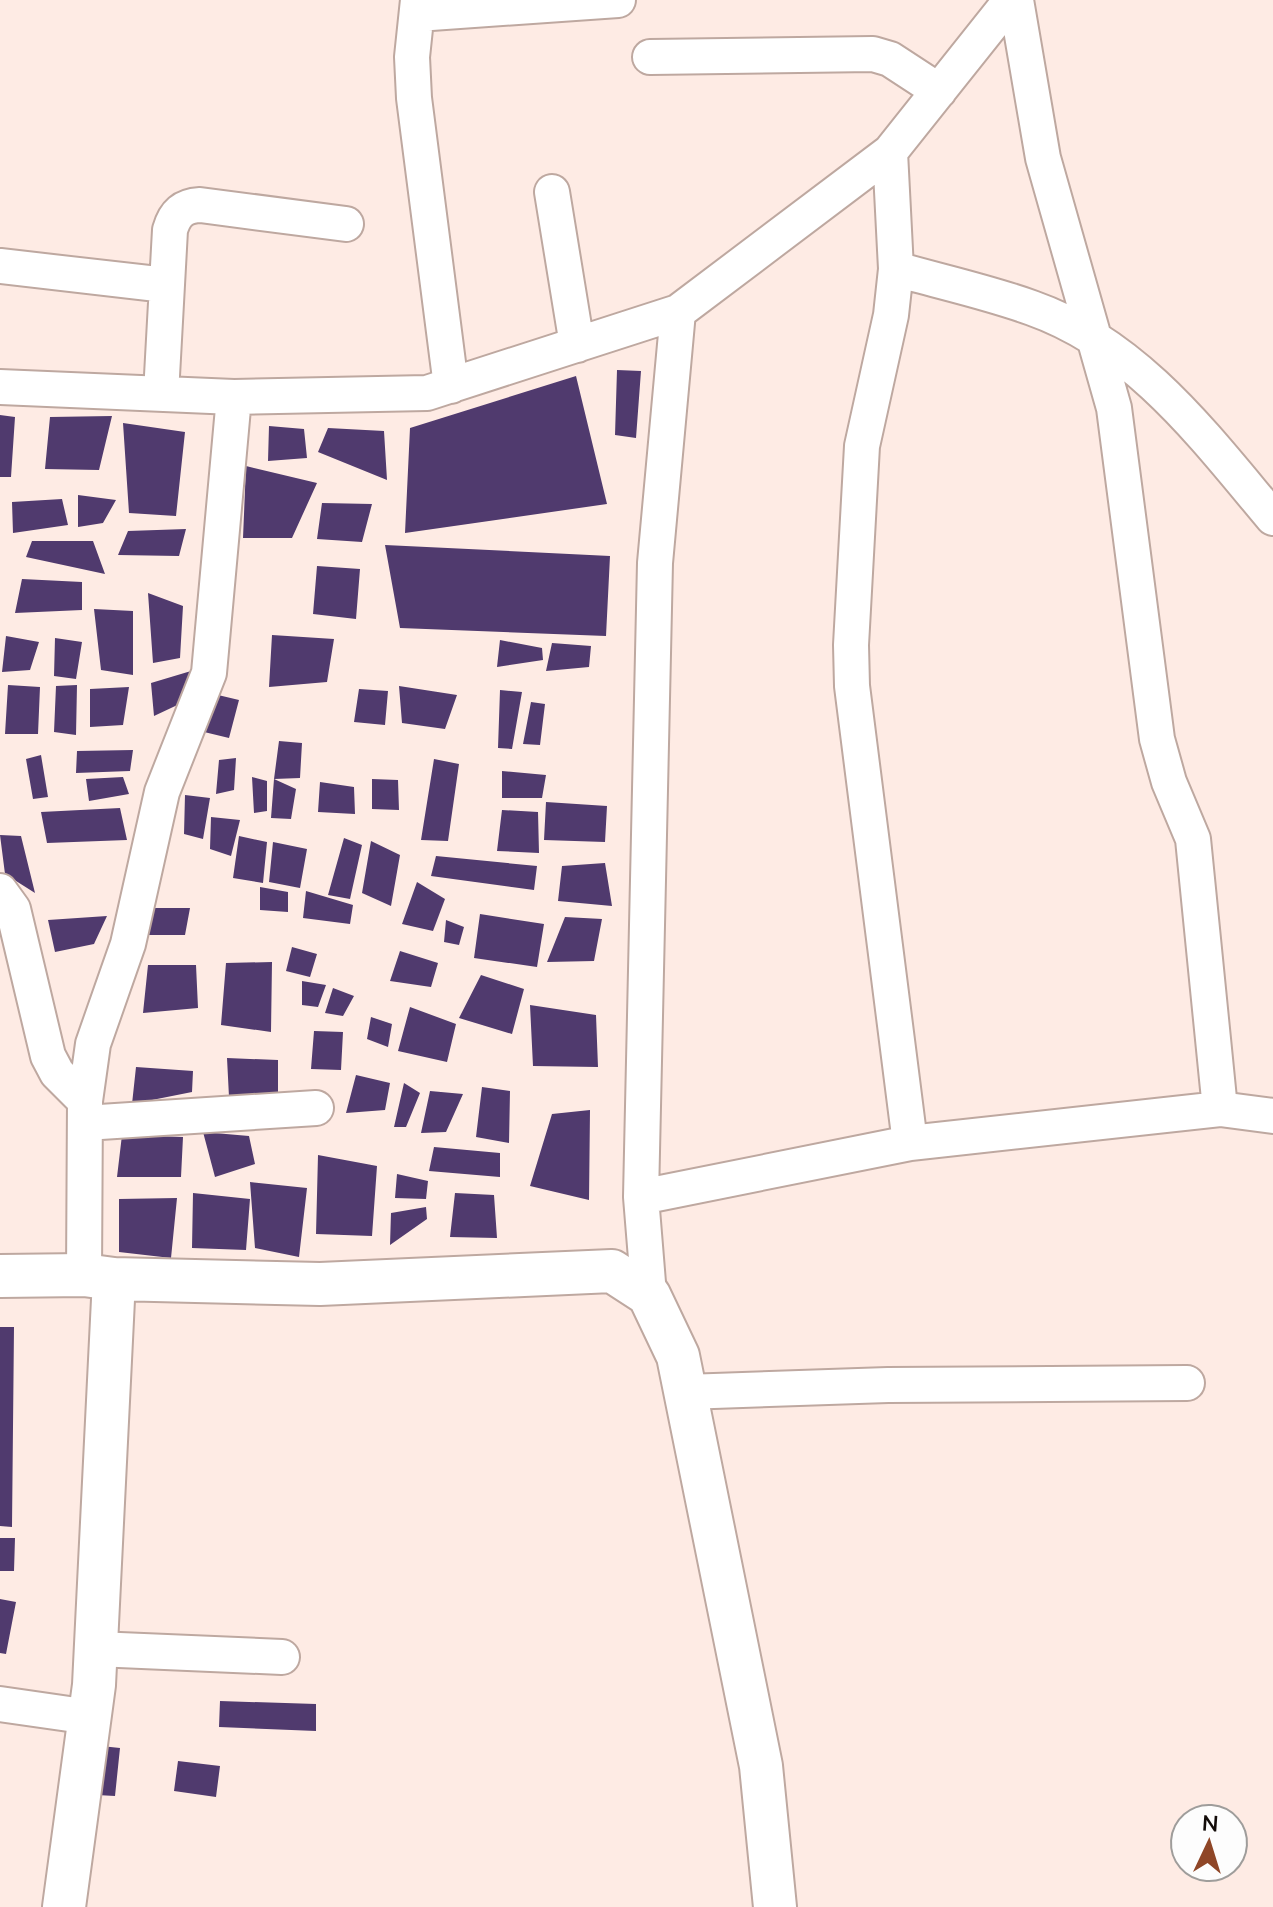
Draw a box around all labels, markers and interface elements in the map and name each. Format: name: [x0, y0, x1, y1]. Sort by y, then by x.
north arrow: [1169, 1803, 1249, 1883]
text: N: [1201, 1809, 1220, 1840]

